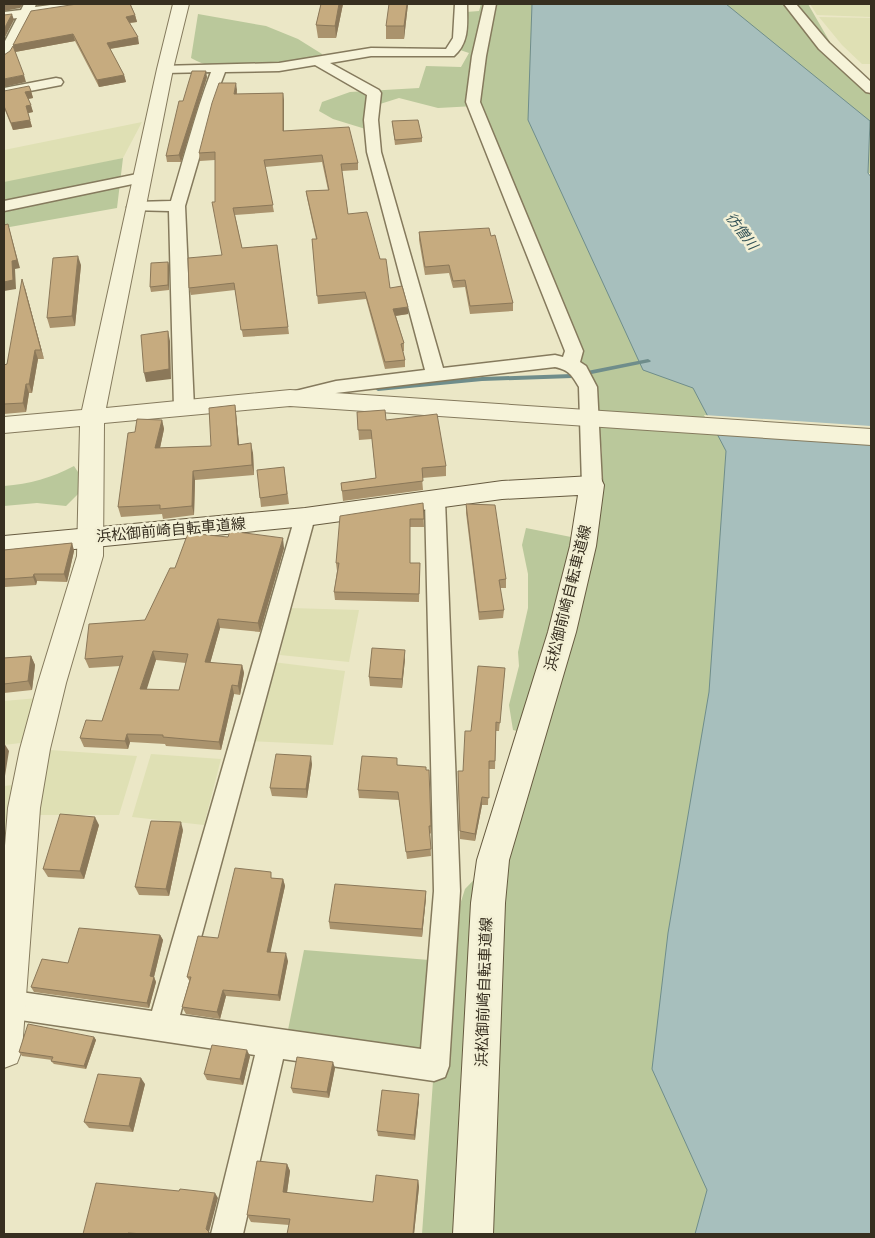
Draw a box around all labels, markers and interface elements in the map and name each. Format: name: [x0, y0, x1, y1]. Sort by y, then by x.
water label: 彷僧川: [723, 209, 762, 254]
street label: 浜松御前崎自転車道線: [95, 514, 247, 546]
street label: 浜松御前崎自転車道線: [541, 523, 595, 673]
street label: 浜松御前崎自転車道線: [472, 917, 496, 1067]

